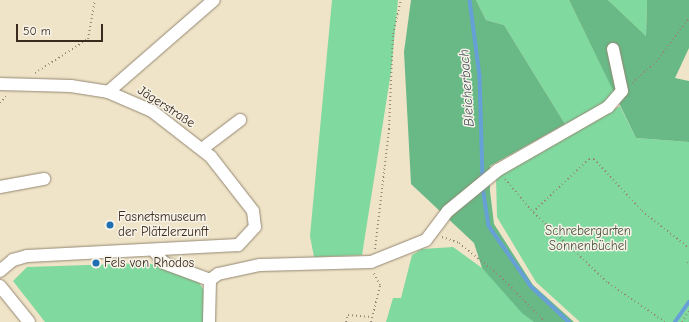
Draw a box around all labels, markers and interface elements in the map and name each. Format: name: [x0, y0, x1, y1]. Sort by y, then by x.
scale bar: [18, 16, 105, 42]
text: 50 m: [23, 24, 51, 38]
water label: Bleicherbach: [456, 49, 478, 127]
street label: Jägerstraße: [134, 83, 198, 131]
place label: Fasnetsmuseum der Plätzlerzunft: [118, 210, 208, 241]
marker: Fasnetsmuseum der Plätzlerzunft: [105, 220, 115, 230]
park label: Schrebergarten Sonnenbüchel: [545, 224, 631, 255]
place label: Fels von Rhodos: [104, 255, 194, 271]
marker: Fels von Rhodos: [91, 258, 101, 268]

